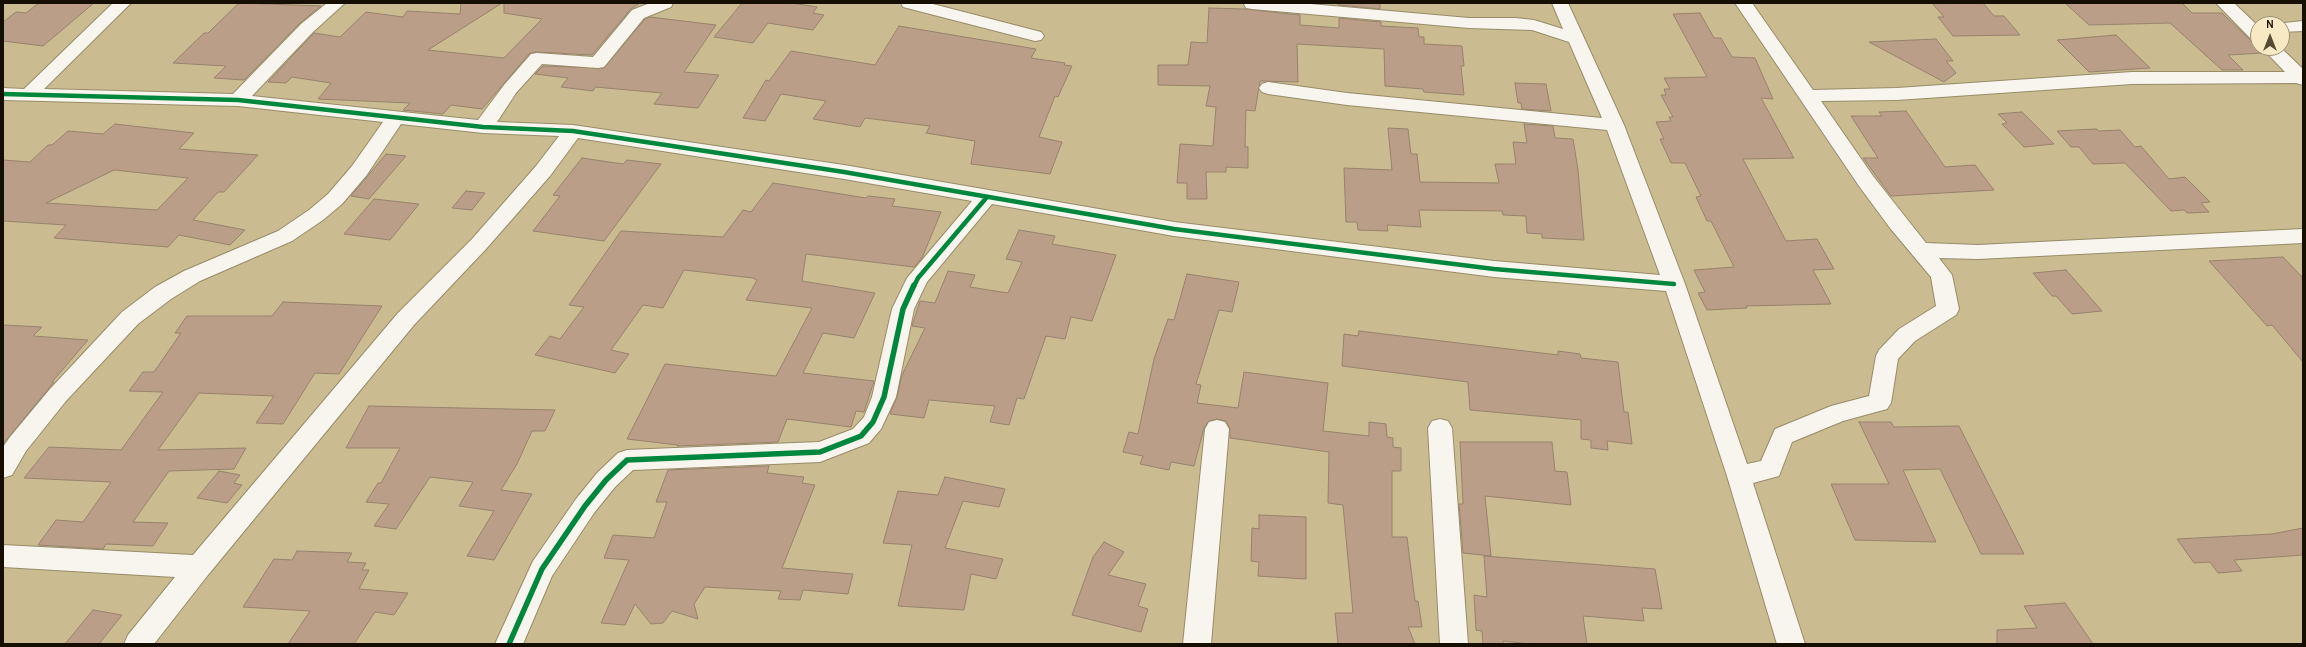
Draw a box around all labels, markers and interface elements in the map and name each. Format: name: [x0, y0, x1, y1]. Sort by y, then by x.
north arrow: [2250, 16, 2290, 56]
text: N: [2266, 18, 2274, 31]

